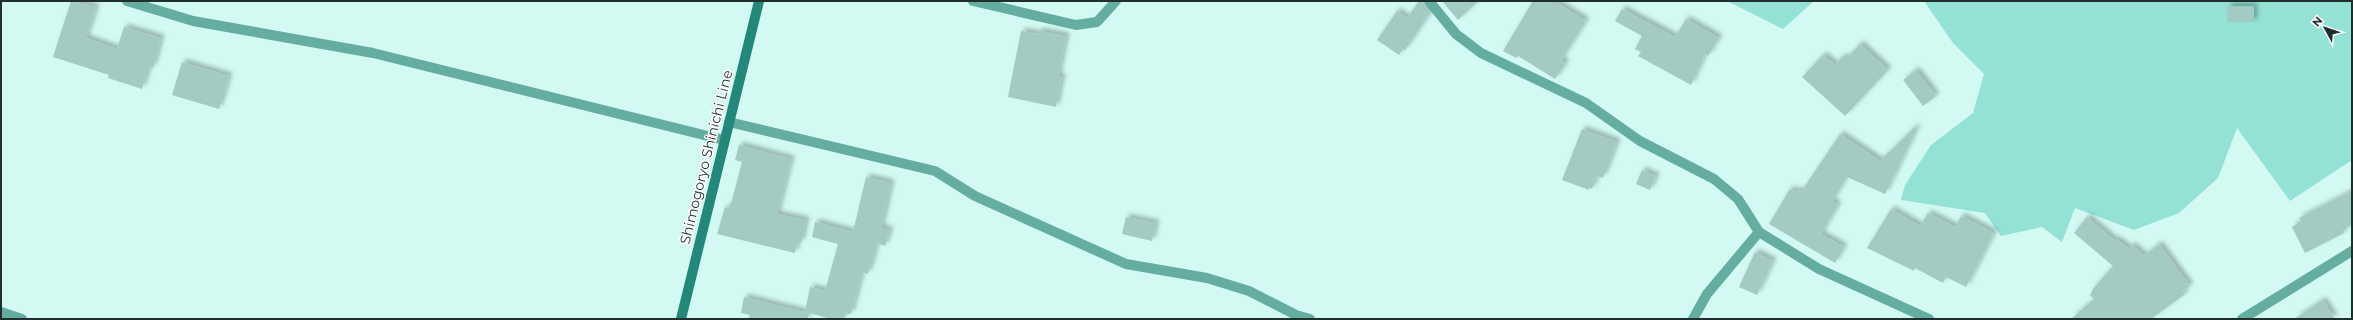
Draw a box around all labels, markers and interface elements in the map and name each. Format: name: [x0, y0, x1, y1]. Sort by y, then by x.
north arrow: [2305, 8, 2345, 48]
text: N: [2309, 14, 2326, 29]
street label: Shimogoryo Shinichi Line: [676, 68, 736, 246]

